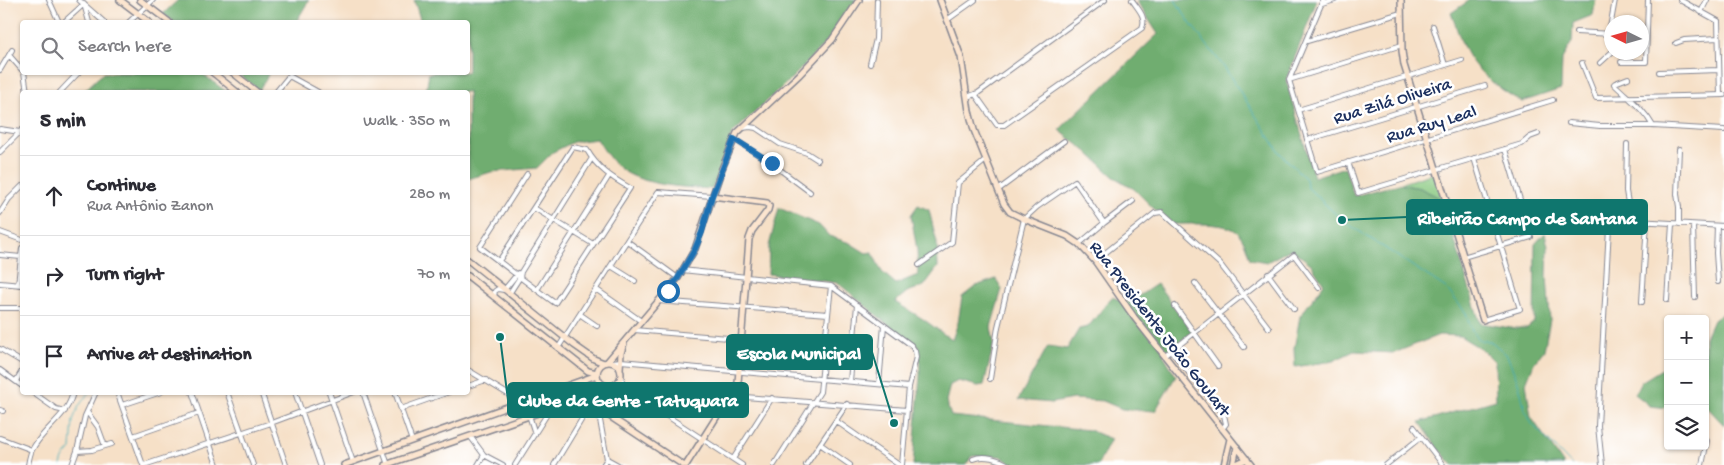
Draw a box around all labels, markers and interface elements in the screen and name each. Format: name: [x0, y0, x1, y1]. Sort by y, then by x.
north arrow: [1604, 15, 1649, 60]
search box: [20, 20, 470, 75]
icon: search: [38, 34, 66, 62]
text: Search here: [78, 36, 172, 59]
street label: Rua Zilá Oliveira: [1331, 74, 1455, 130]
street label: Rua Ruy Leal: [1384, 102, 1479, 149]
text: 5 min: [40, 110, 85, 135]
text: Walk · 350 m: [363, 113, 450, 132]
route end: [761, 152, 784, 175]
text: Continue: [87, 175, 156, 198]
icon: ahead: [40, 182, 68, 210]
text: 280 m: [409, 186, 450, 205]
text: Rua Antônio Zanon: [87, 198, 213, 217]
callout: Ribeirão Campo de Santana: [1407, 200, 1647, 234]
text: Ribeirão Campo de Santana: [1416, 209, 1638, 232]
street label: Rua Presidente João Goulart: [1084, 238, 1235, 423]
icon: right: [40, 262, 68, 290]
text: Turn right: [87, 264, 163, 287]
text: 70 m: [417, 266, 450, 285]
route start: [657, 280, 680, 303]
map controls: [1664, 315, 1709, 450]
button: +: [1664, 315, 1709, 360]
callout: Escola Municipal: [727, 335, 872, 369]
icon: arrive: [40, 342, 68, 370]
text: Arrive at destination: [87, 344, 251, 367]
text: Escola Municipal: [737, 344, 861, 367]
button: −: [1664, 360, 1709, 405]
callout: Clube da Gente - Tatuquara: [508, 383, 748, 417]
text: Clube da Gente - Tatuquara: [517, 391, 739, 414]
button: layers: [1664, 405, 1709, 450]

